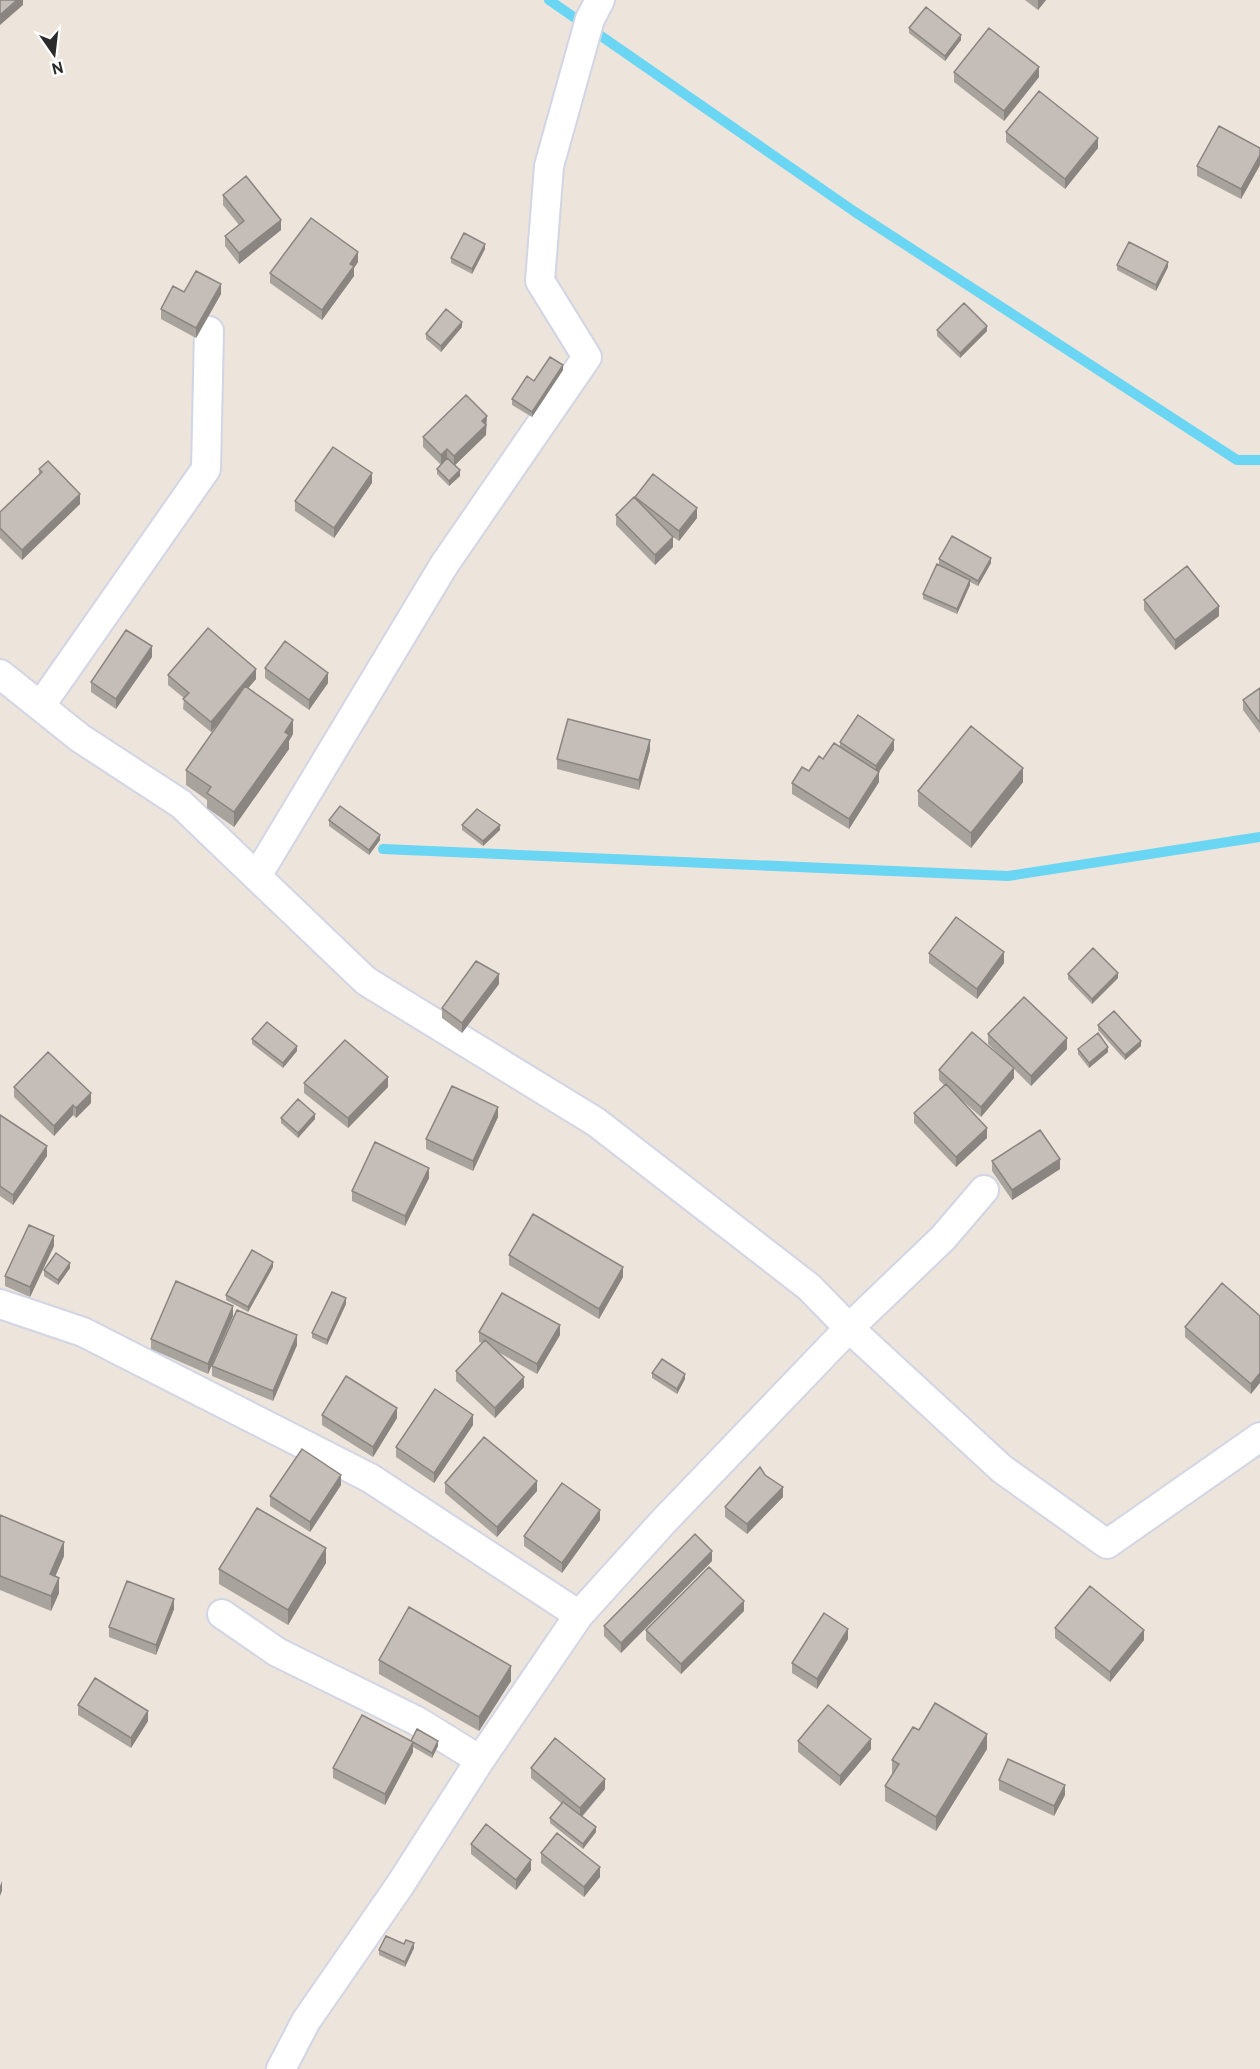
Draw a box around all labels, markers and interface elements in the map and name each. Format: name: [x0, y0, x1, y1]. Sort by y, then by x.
north arrow: [24, 24, 84, 84]
text: N: [49, 56, 65, 78]

